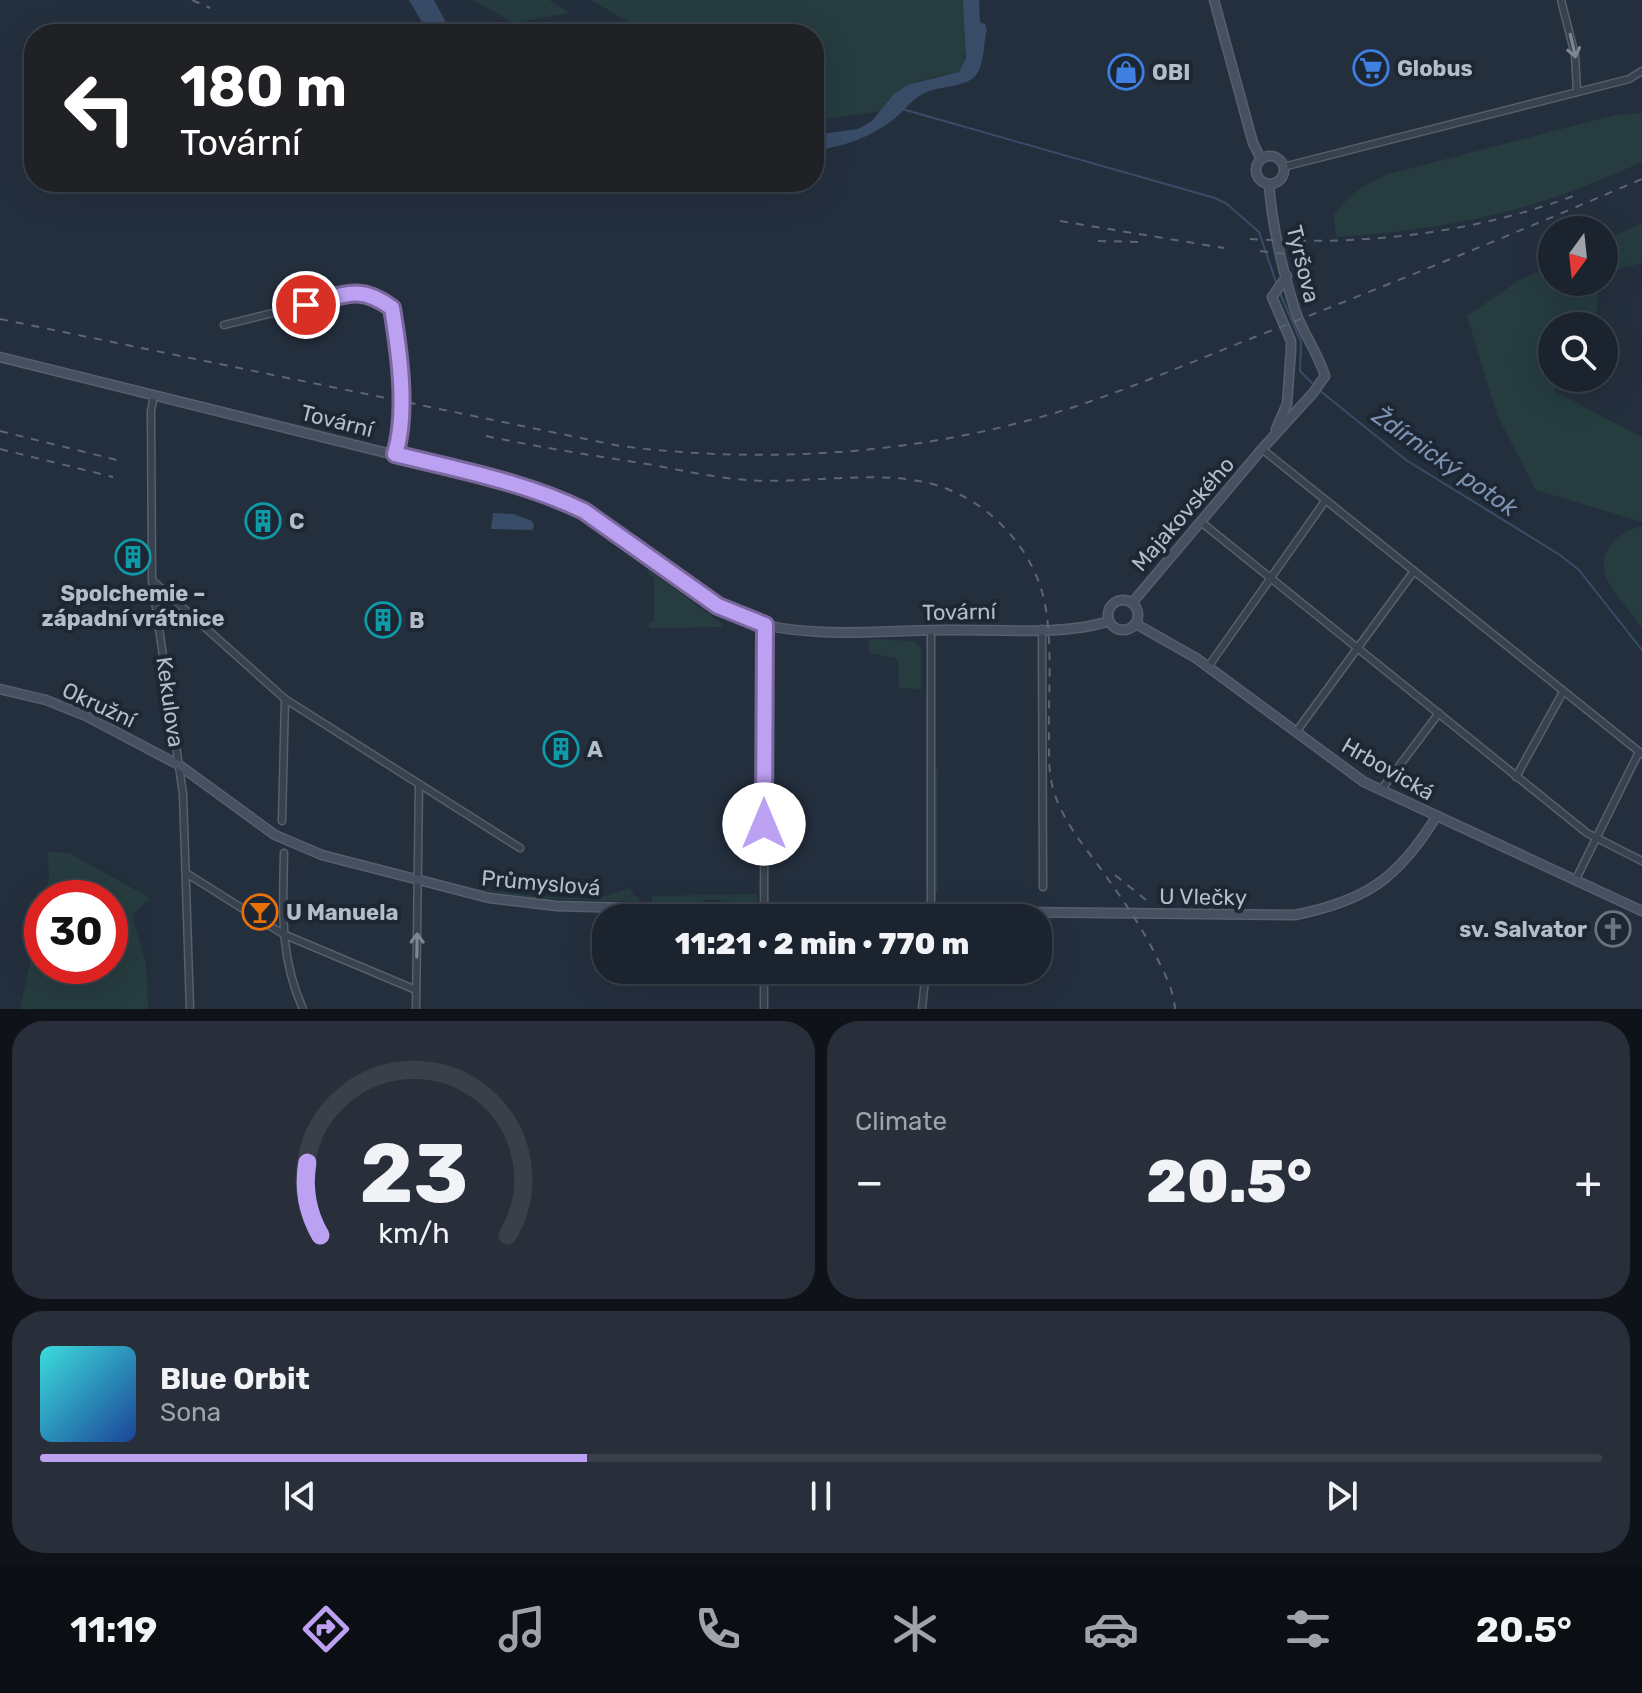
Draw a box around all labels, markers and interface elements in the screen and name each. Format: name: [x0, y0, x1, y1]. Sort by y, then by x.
one-way arrow: [1566, 32, 1581, 58]
supermarket icon: Globus: [1352, 49, 1390, 87]
shop icon: OBI: [1107, 53, 1145, 91]
text: 180 m: [180, 54, 347, 120]
place label: Globus: [1397, 55, 1473, 82]
icon: left: [48, 56, 152, 160]
place label: OBI: [1152, 59, 1190, 86]
text: Tovární: [180, 121, 301, 164]
north arrow: [1538, 216, 1618, 296]
map controls: [1538, 216, 1618, 392]
street label: Tyršova: [1280, 223, 1326, 305]
pin: [272, 271, 340, 339]
icon: arrive: [284, 283, 328, 327]
button: search: [1538, 312, 1618, 392]
street label: Tovární: [298, 399, 378, 443]
water label: Ždírnický potok: [1366, 401, 1524, 523]
street label: Majakovského: [1126, 451, 1240, 577]
building icon: C: [244, 502, 282, 540]
place label: C: [289, 508, 304, 535]
building icon: Spolchemie – západní vrátnice: [114, 538, 152, 576]
place label: Spolchemie – západní vrátnice: [42, 580, 225, 632]
street label: Tovární: [922, 598, 998, 626]
building icon: B: [364, 601, 402, 639]
place label: B: [409, 607, 425, 634]
street label: Kekulova: [150, 655, 190, 749]
street label: Okružní: [58, 676, 141, 734]
building icon: A: [542, 730, 580, 768]
street label: Hrbovická: [1337, 732, 1439, 806]
place label: A: [587, 736, 603, 763]
position arrow: [722, 782, 806, 866]
street label: Průmyslová: [480, 864, 602, 902]
speed limit sign: 30: [24, 880, 128, 984]
street label: U Vlečky: [1159, 883, 1247, 911]
bar icon: U Manuela: [241, 893, 279, 931]
place label: U Manuela: [286, 899, 398, 926]
church icon: sv. Salvator: [1594, 910, 1632, 948]
place label: sv. Salvator: [1459, 916, 1587, 943]
text: 11:21 · 2 min · 770 m: [675, 926, 969, 962]
one-way arrow: [410, 932, 425, 959]
text: Climate: [855, 1106, 947, 1137]
text: 23: [359, 1124, 468, 1223]
text: 20.5°: [1146, 1146, 1312, 1217]
text: −: [855, 1156, 884, 1208]
text: +: [1575, 1156, 1602, 1208]
text: km/h: [378, 1216, 449, 1250]
text: Blue Orbit: [160, 1361, 310, 1397]
text: Sona: [160, 1397, 221, 1428]
icon: previous: [278, 1474, 322, 1518]
icon: pause: [799, 1474, 843, 1518]
icon: next: [1320, 1474, 1364, 1518]
icon: directions: [298, 1601, 354, 1657]
icon: music: [494, 1601, 550, 1657]
icon: phone: [690, 1601, 746, 1657]
icon: climate: [887, 1601, 943, 1657]
icon: car: [1083, 1601, 1139, 1657]
icon: filters: [1280, 1601, 1336, 1657]
text: 11:19: [70, 1608, 157, 1651]
text: 20.5°: [1476, 1608, 1572, 1651]

